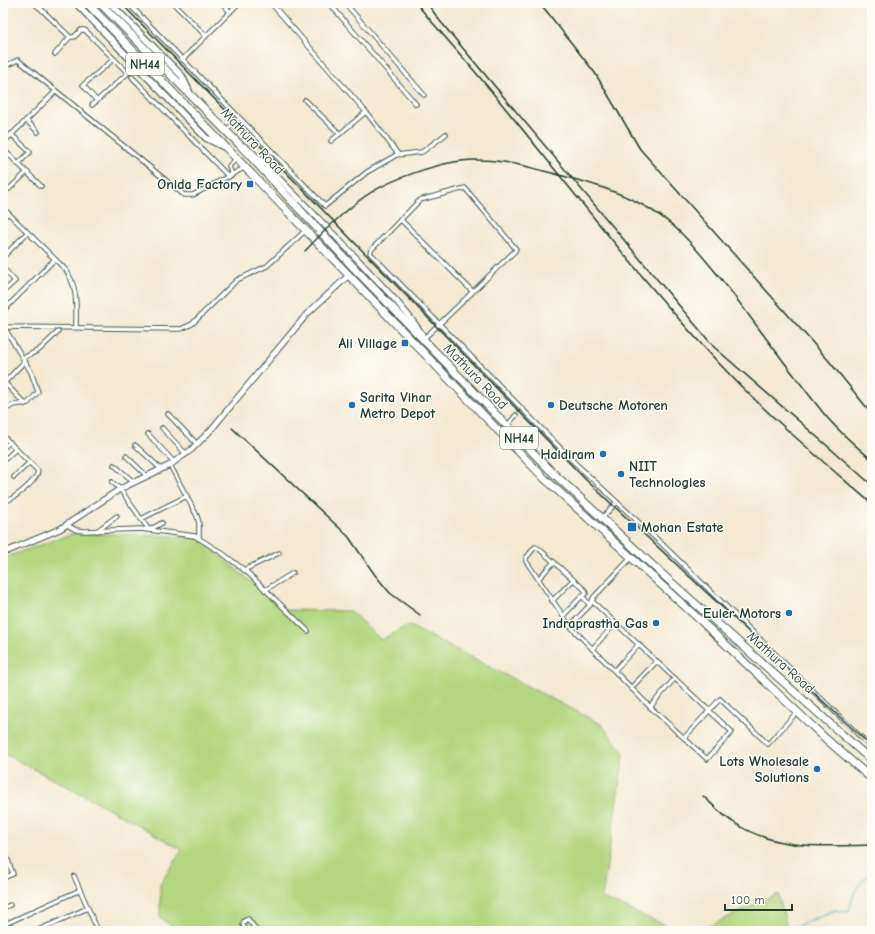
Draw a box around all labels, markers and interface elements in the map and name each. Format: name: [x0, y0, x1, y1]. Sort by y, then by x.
road number: NH44: [126, 53, 164, 75]
street label: Mathura Road: [217, 104, 288, 178]
place label: Onida Factory: [157, 176, 243, 193]
marker: Onida Factory: [245, 179, 255, 189]
place label: Ali Village: [338, 335, 397, 352]
marker: Ali Village: [400, 338, 410, 348]
street label: Mathura Road: [440, 340, 511, 413]
place label: Sarita Vihar Metro Depot: [360, 389, 435, 422]
place label: Deutsche Motoren: [559, 397, 668, 414]
marker: Sarita Vihar Metro Depot: [347, 400, 357, 410]
marker: Deutsche Motoren: [546, 400, 556, 410]
road number: NH44: [500, 427, 538, 449]
place label: Haldiram: [540, 446, 595, 463]
marker: Haldiram: [598, 449, 608, 459]
place label: NIIT Technologies: [629, 458, 705, 491]
marker: NIIT Technologies: [616, 469, 626, 479]
place label: Mohan Estate: [641, 519, 723, 536]
marker: Mohan Estate: [626, 521, 638, 533]
place label: Euler Motors: [703, 605, 781, 622]
marker: Euler Motors: [784, 608, 794, 618]
place label: Indraprastha Gas: [542, 615, 648, 632]
marker: Indraprastha Gas: [651, 618, 661, 628]
street label: Mathura Road: [743, 628, 818, 697]
place label: Lots Wholesale Solutions: [719, 753, 809, 786]
marker: Lots Wholesale Solutions: [812, 764, 822, 774]
scale bar: [725, 886, 792, 912]
text: 100 m: [731, 893, 764, 907]

